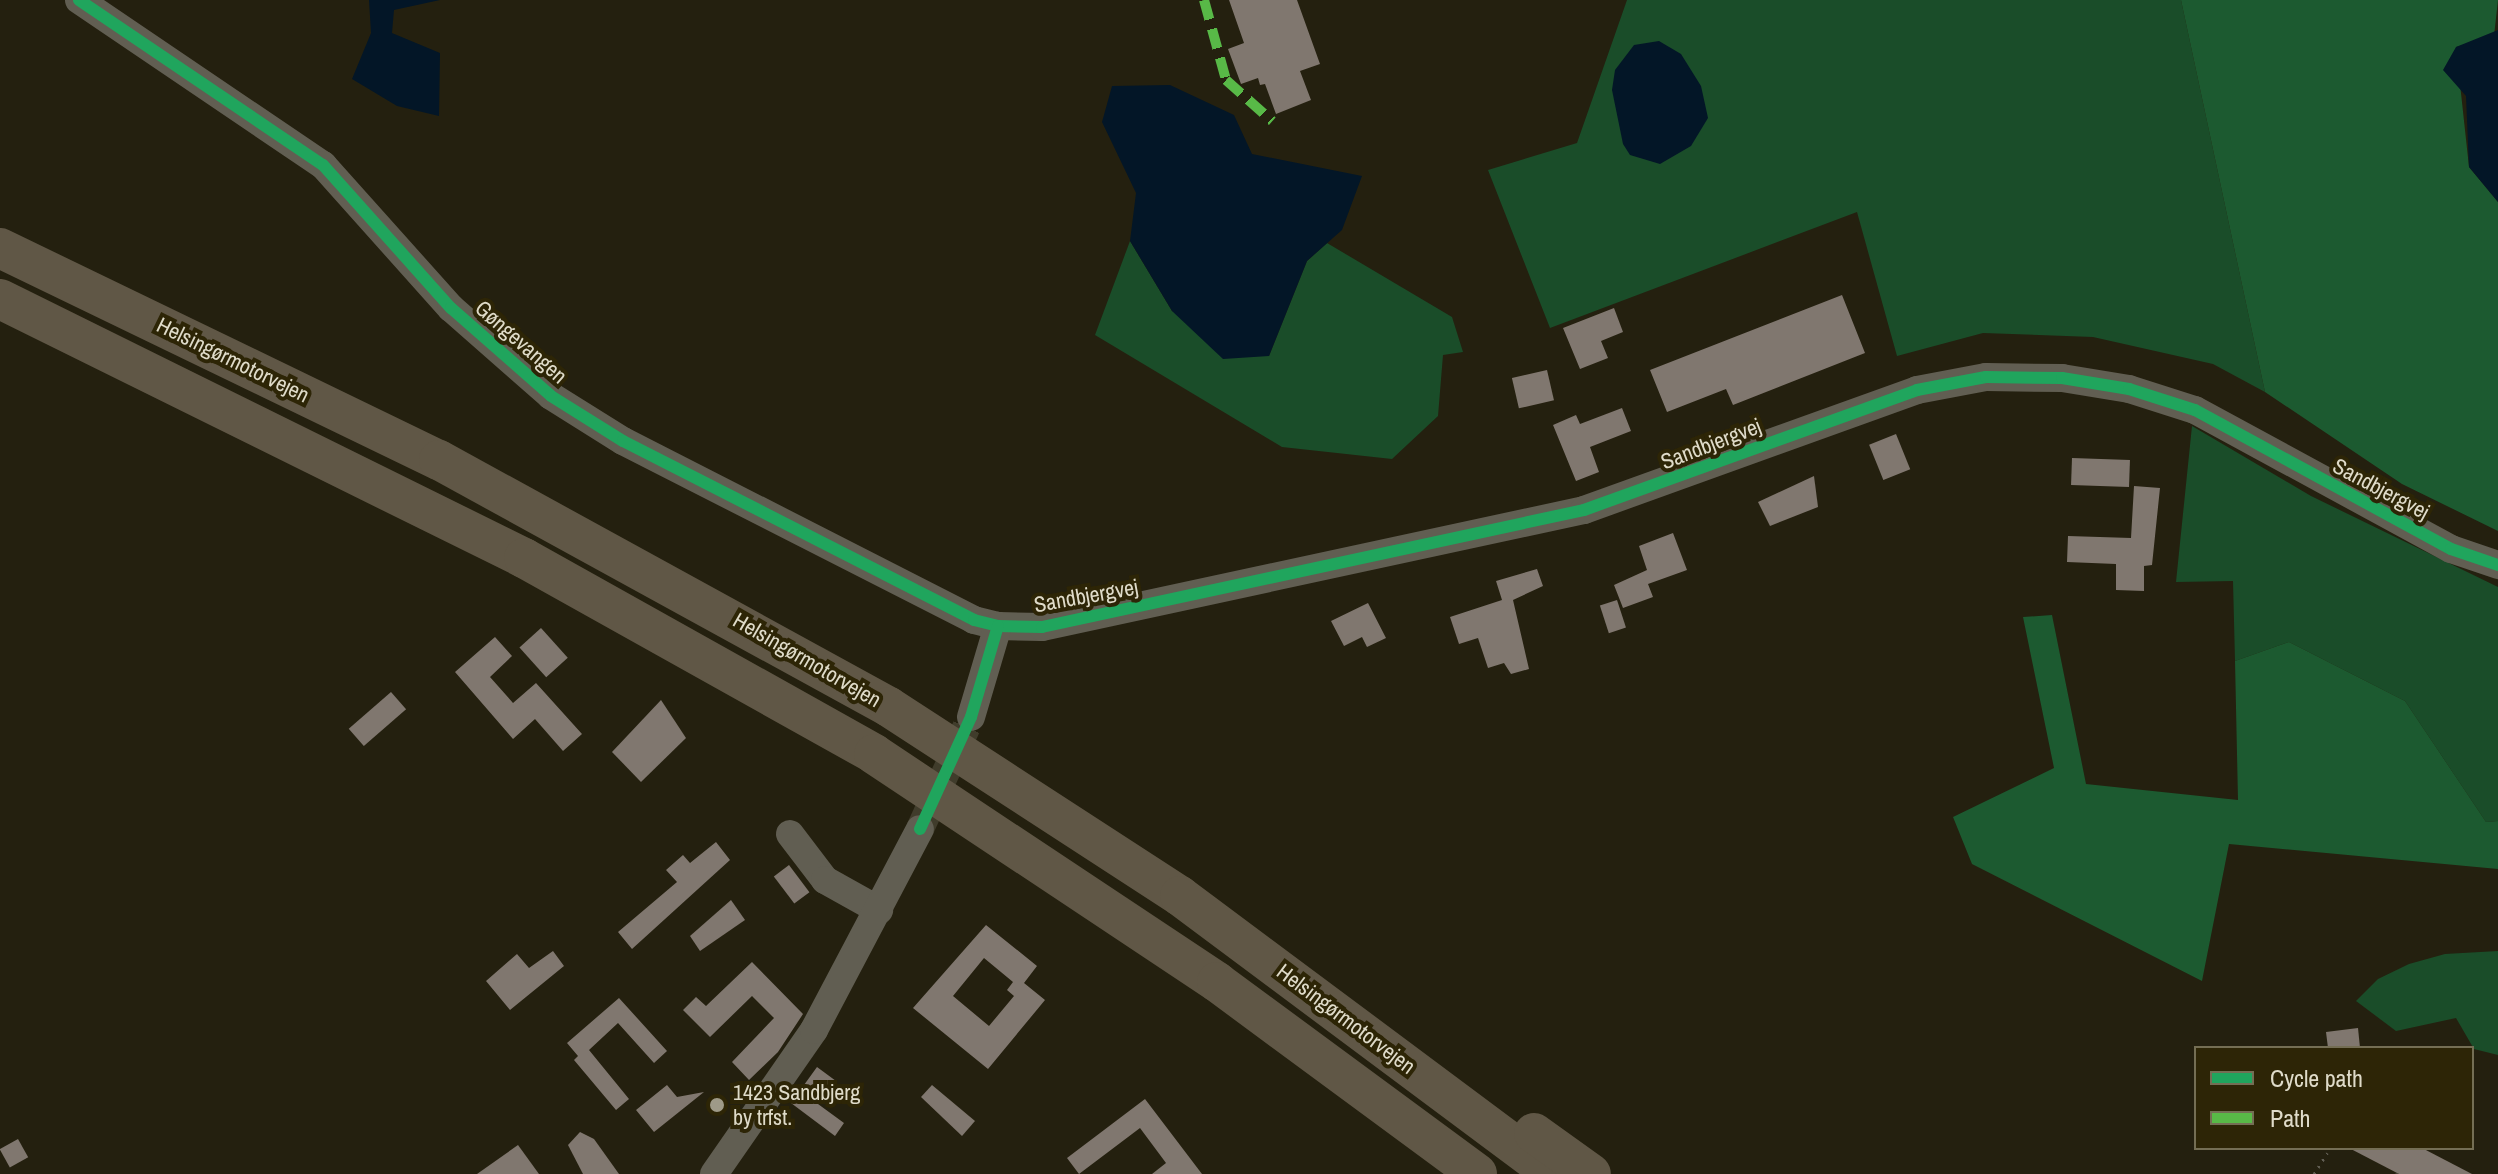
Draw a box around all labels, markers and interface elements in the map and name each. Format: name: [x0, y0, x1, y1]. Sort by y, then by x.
street label: Gøngevangen: [470, 295, 572, 389]
street label: Helsingørmotorvejen: [152, 312, 314, 408]
street label: Sandbjergvej: [1657, 413, 1765, 475]
street label: Sandbjergvej: [2328, 453, 2434, 525]
street label: Sandbjergvej: [1032, 574, 1140, 618]
street label: Helsingørmotorvejen: [728, 607, 886, 713]
street label: Helsingørmotorvejen: [1272, 958, 1420, 1080]
legend: [2194, 1046, 2474, 1150]
text: Cycle path: [2270, 1062, 2363, 1094]
place label: 1423 Sandbjerg by trfst.: [733, 1079, 860, 1130]
marker: 1423 Sandbjerg by trfst.: [708, 1096, 726, 1114]
text: Path: [2270, 1102, 2311, 1134]

